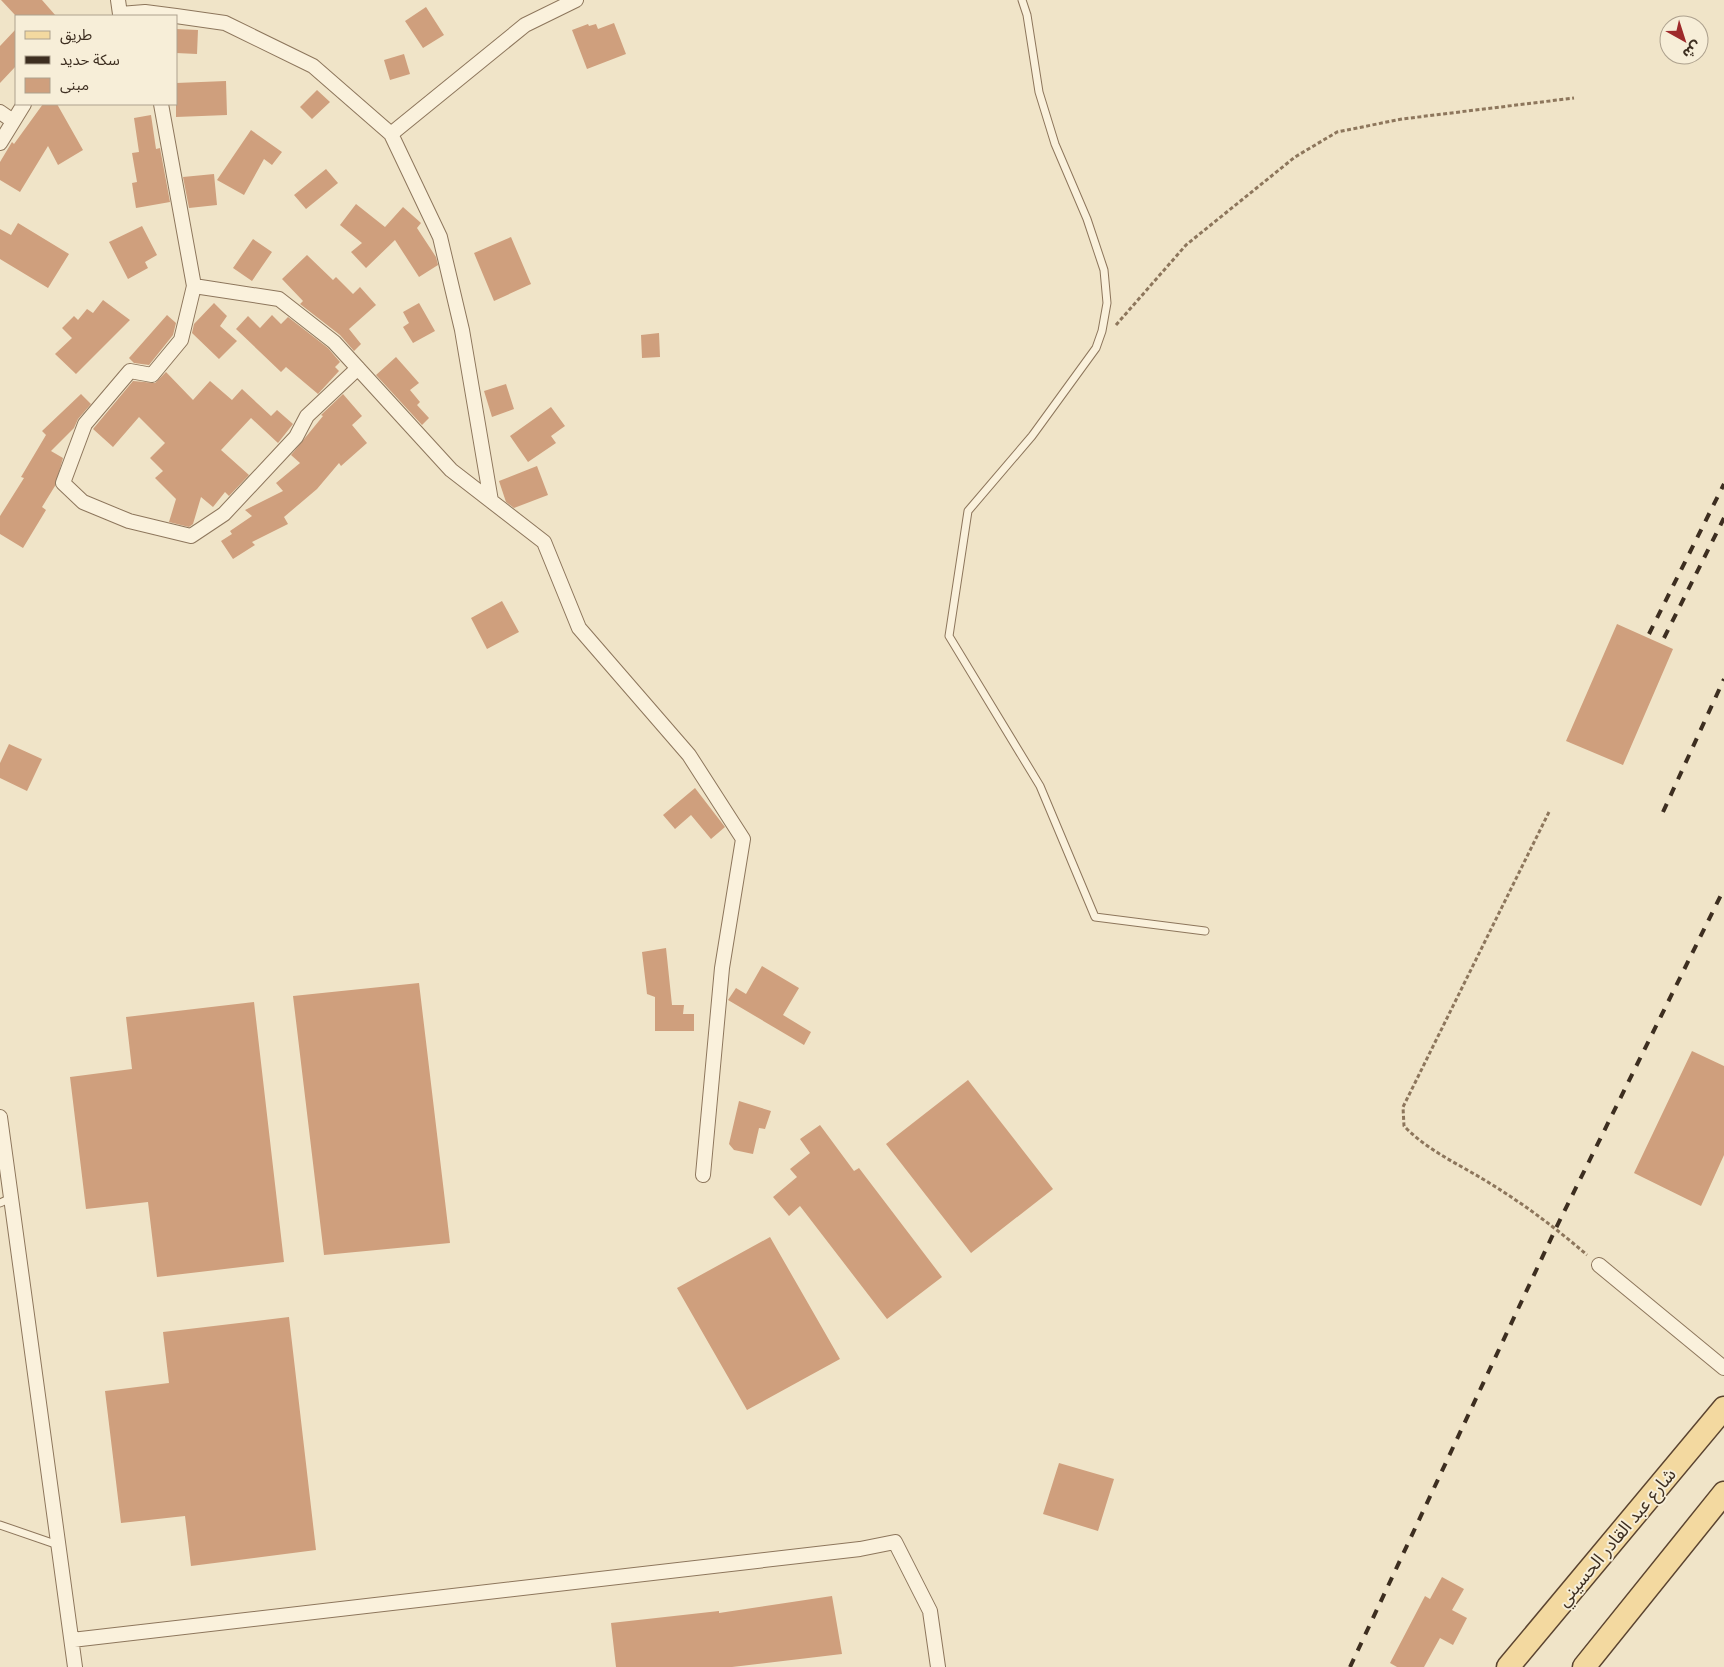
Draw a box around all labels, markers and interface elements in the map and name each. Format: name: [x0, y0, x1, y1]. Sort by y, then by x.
legend: [15, 15, 178, 105]
north arrow: [1659, 15, 1709, 65]
text: طريق: [60, 26, 92, 45]
text: ش: [1680, 38, 1705, 62]
text: سكة حديد: [60, 51, 120, 69]
text: مبنى: [60, 76, 89, 94]
street label: شارع عبد القادر الحسيني: [1552, 1464, 1683, 1613]

